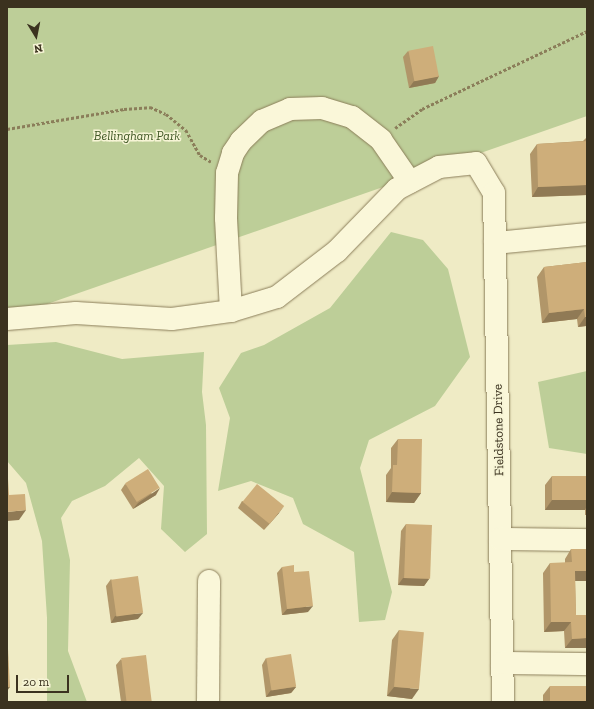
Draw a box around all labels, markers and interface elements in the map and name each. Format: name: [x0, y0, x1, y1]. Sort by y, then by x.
north arrow: [16, 16, 56, 56]
text: N: [33, 41, 43, 55]
park label: Bellingham Park: [94, 128, 180, 144]
street label: Fieldstone Drive: [490, 384, 508, 476]
scale bar: [18, 667, 71, 693]
text: 20 m: [23, 675, 49, 689]

